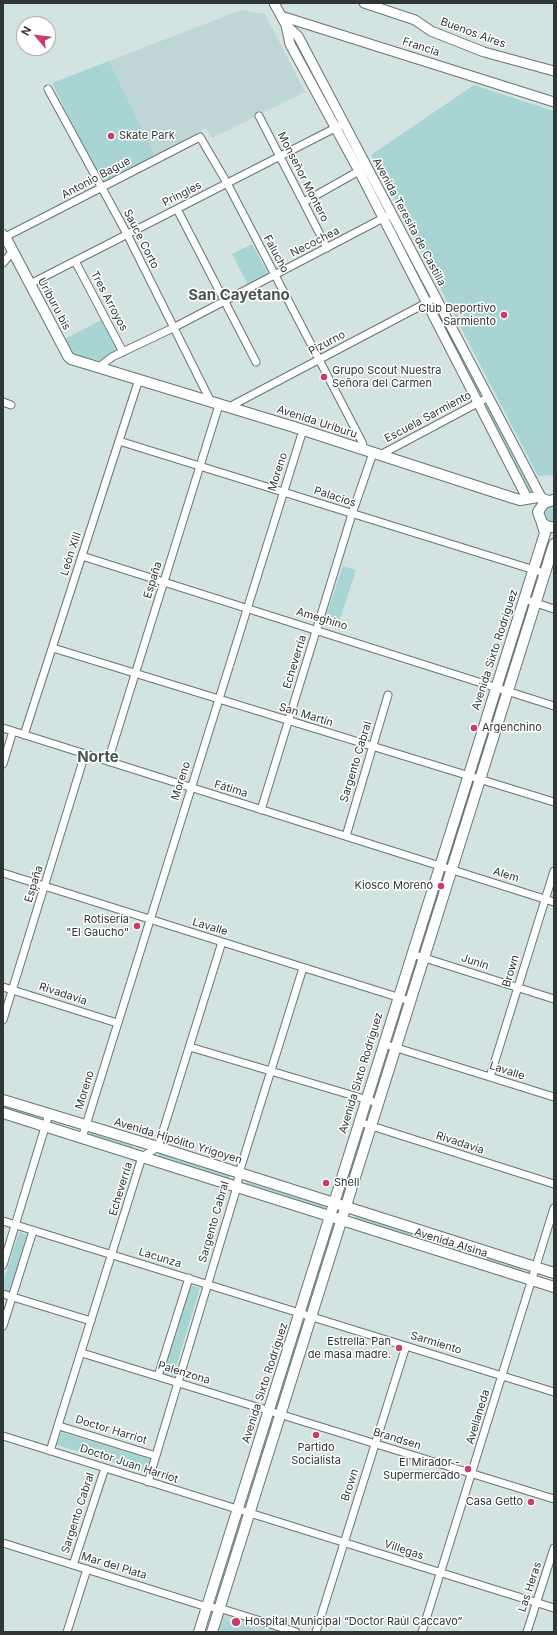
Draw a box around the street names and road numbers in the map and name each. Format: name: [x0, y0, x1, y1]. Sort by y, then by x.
street label: Buenos Aires: [439, 15, 507, 51]
street label: Francia: [401, 35, 441, 59]
street label: Monseñor Montero: [275, 130, 331, 224]
street label: Antonio Bague: [59, 154, 133, 202]
street label: Avenida Teresita de Castilla: [370, 156, 448, 288]
street label: Pringles: [160, 179, 204, 209]
street label: Sauce Corto: [120, 207, 162, 271]
street label: Necochea: [288, 224, 342, 260]
street label: Falucho: [261, 233, 291, 275]
street label: Tres Arroyos: [88, 269, 130, 333]
street label: Uriburu bis: [35, 276, 73, 332]
street label: Pizurno: [306, 328, 348, 358]
street label: Escuela Sarmiento: [382, 389, 474, 445]
street label: Avenida Uriburu: [275, 403, 359, 441]
street label: Moreno: [266, 451, 290, 493]
street label: Palacios: [312, 484, 358, 510]
street label: León XIII: [58, 530, 84, 578]
street label: España: [141, 560, 165, 600]
street label: Avenida Sixto Rodríguez: [469, 588, 521, 712]
street label: Ameghino: [295, 605, 349, 633]
street label: Echeverría: [281, 634, 309, 690]
street label: San Martín: [277, 700, 335, 730]
street label: Sargento Cabral: [337, 720, 375, 804]
street label: Moreno: [169, 760, 193, 802]
street label: Fátima: [213, 778, 249, 800]
street label: España: [22, 864, 46, 904]
street label: Alem: [491, 865, 521, 885]
street label: Lavalle: [191, 915, 229, 939]
street label: Junín: [459, 951, 491, 973]
street label: Brown: [500, 953, 522, 989]
street label: Rivadavia: [37, 980, 89, 1008]
street label: Avenida Sixto Rodríguez: [336, 1011, 386, 1135]
street label: Lavalle: [488, 1059, 526, 1083]
street label: Moreno: [73, 1069, 97, 1111]
street label: Avenida Hipólito Yrigoyen: [112, 1115, 244, 1167]
street label: Rivadavia: [434, 1129, 486, 1157]
street label: Echeverría: [107, 1161, 135, 1217]
street label: Sargento Cabral: [196, 1180, 232, 1264]
street label: Avenida Alsina: [413, 1226, 489, 1260]
street label: Lacunza: [137, 1245, 183, 1271]
street label: Avenida Sixto Rodríguez: [239, 1321, 291, 1445]
street label: Sarmiento: [409, 1329, 463, 1357]
street label: Palenzona: [156, 1359, 212, 1387]
street label: Avellaneda: [463, 1388, 493, 1446]
street label: Doctor Harriot: [74, 1413, 148, 1447]
street label: Brandsen: [371, 1425, 423, 1453]
street label: Doctor Juan Harriot: [78, 1442, 180, 1486]
street label: Brown: [339, 1467, 361, 1503]
street label: Sargento Cabral: [59, 1471, 97, 1555]
street label: Villegas: [383, 1537, 425, 1563]
street label: Mar del Plata: [80, 1550, 148, 1582]
street label: Las Heras: [516, 1560, 544, 1614]

